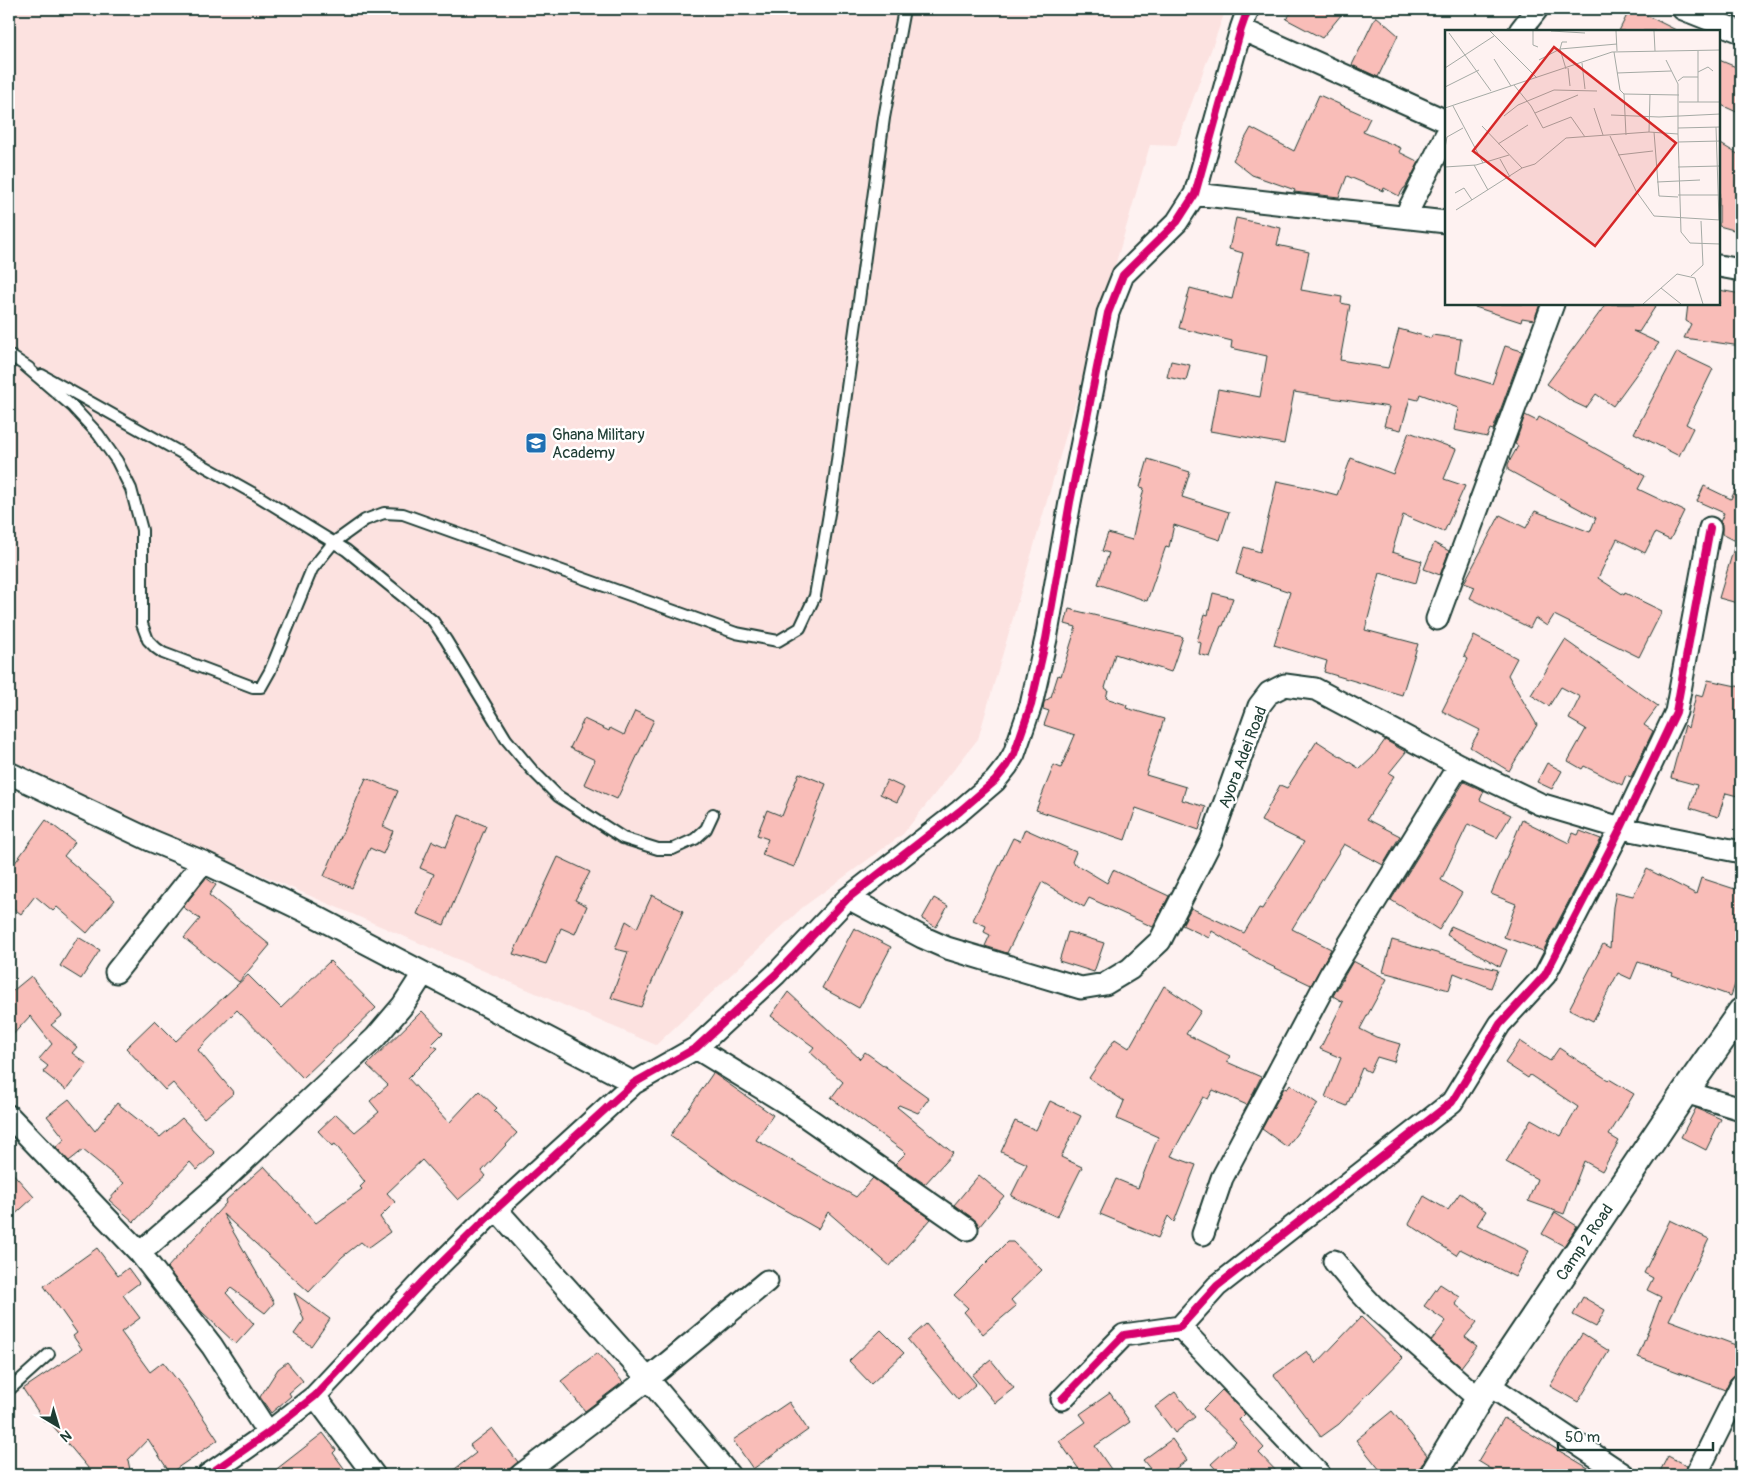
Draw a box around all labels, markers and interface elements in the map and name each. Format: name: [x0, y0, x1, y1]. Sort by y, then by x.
inset map: [1445, 30, 1720, 305]
place label: Ghana Military Academy: [552, 425, 645, 463]
school or university icon: Ghana Military Academy: [524, 431, 548, 455]
street label: Ayora Adei Road: [1214, 704, 1272, 811]
street label: Camp 2 Road: [1552, 1200, 1618, 1285]
north arrow: [32, 1402, 82, 1452]
scale bar: [1558, 1419, 1712, 1451]
text: N: [57, 1426, 75, 1445]
text: 50 m: [1565, 1428, 1600, 1447]

